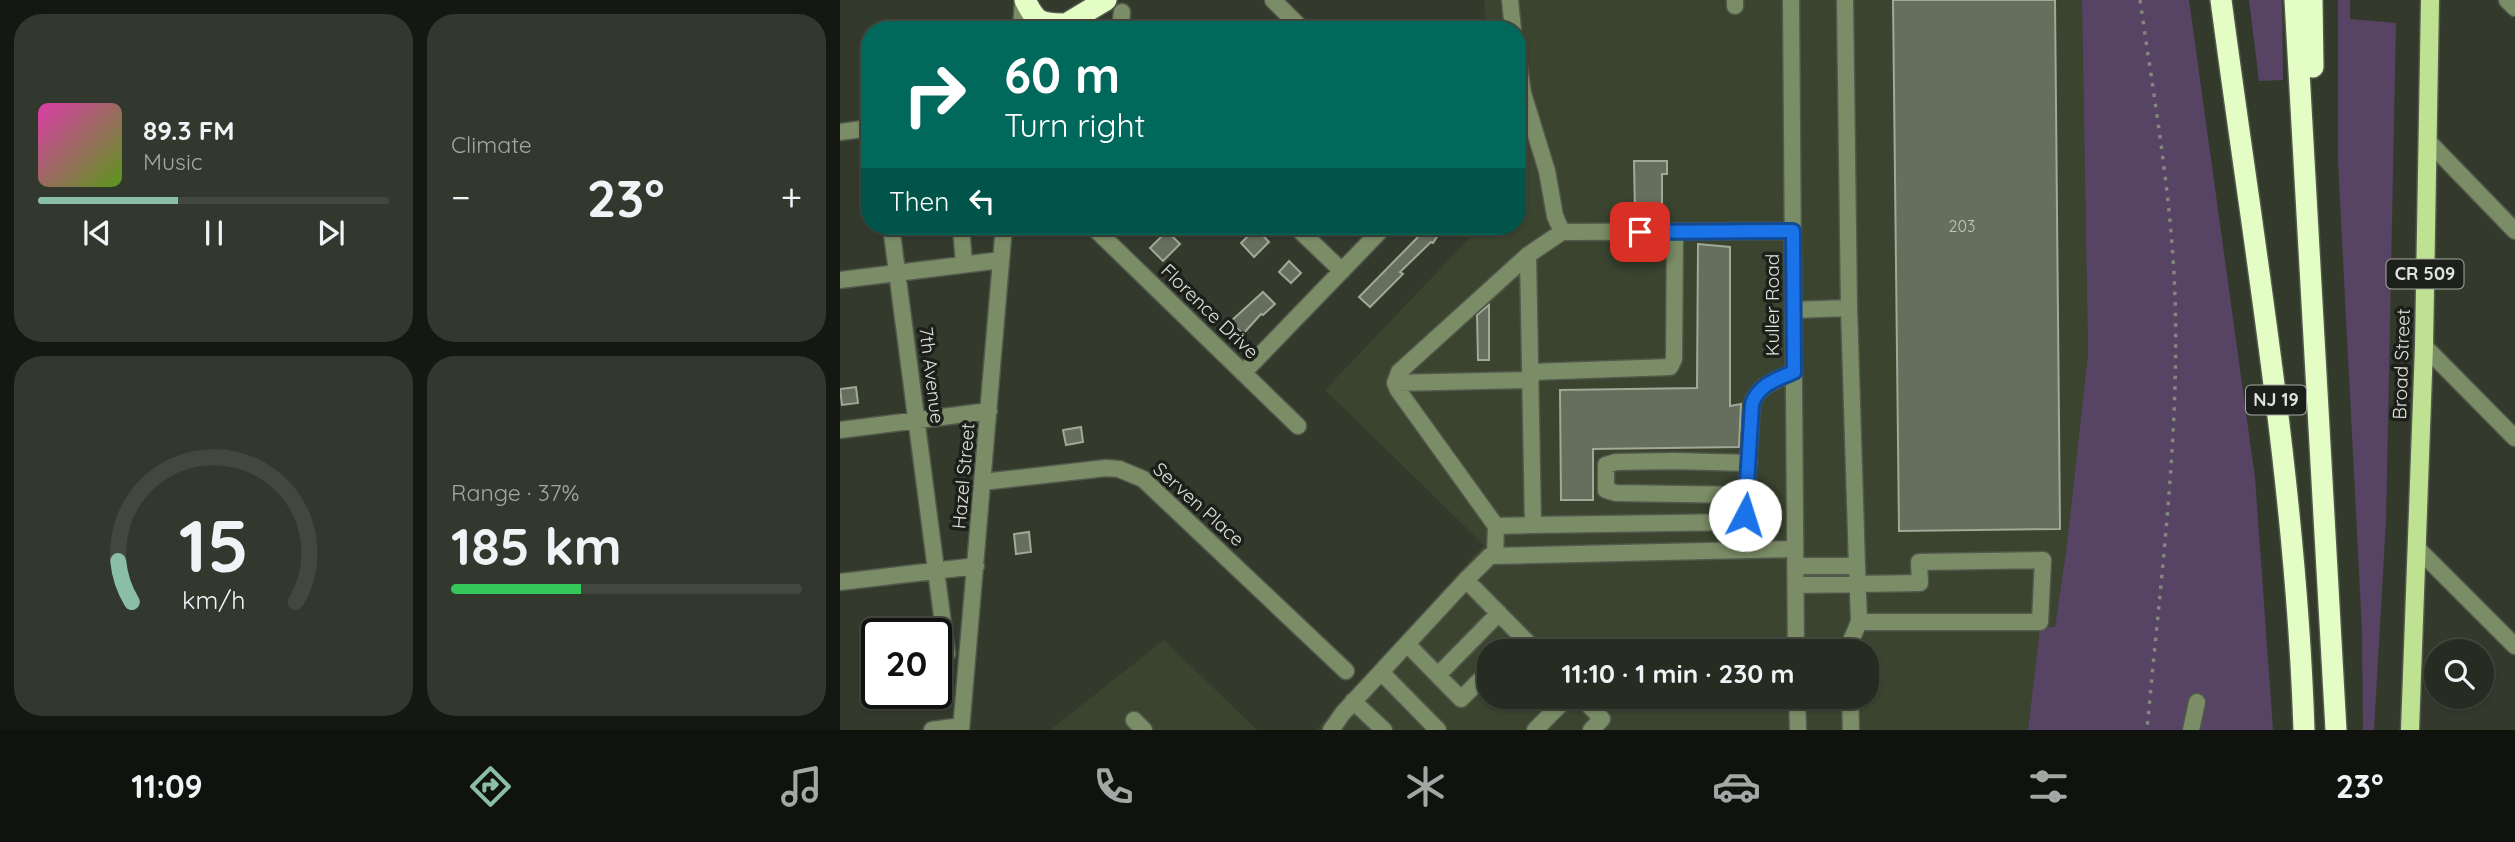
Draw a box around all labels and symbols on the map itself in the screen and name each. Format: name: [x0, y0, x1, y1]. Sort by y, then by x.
pin: [1610, 202, 1670, 262]
house number: 203: [1949, 216, 1975, 236]
street label: Kuller Road: [1760, 254, 1784, 356]
street label: Florence Drive: [1156, 258, 1264, 364]
road number: CR 509: [2386, 260, 2464, 288]
street label: Broad Street: [2387, 308, 2415, 420]
street label: 7th Avenue: [914, 325, 950, 425]
road number: NJ 19: [2246, 386, 2306, 414]
street label: Hazel Street: [946, 422, 980, 530]
street label: Serven Place: [1148, 457, 1250, 551]
position arrow: [1708, 478, 1782, 552]
speed limit sign: 20: [861, 618, 952, 709]

